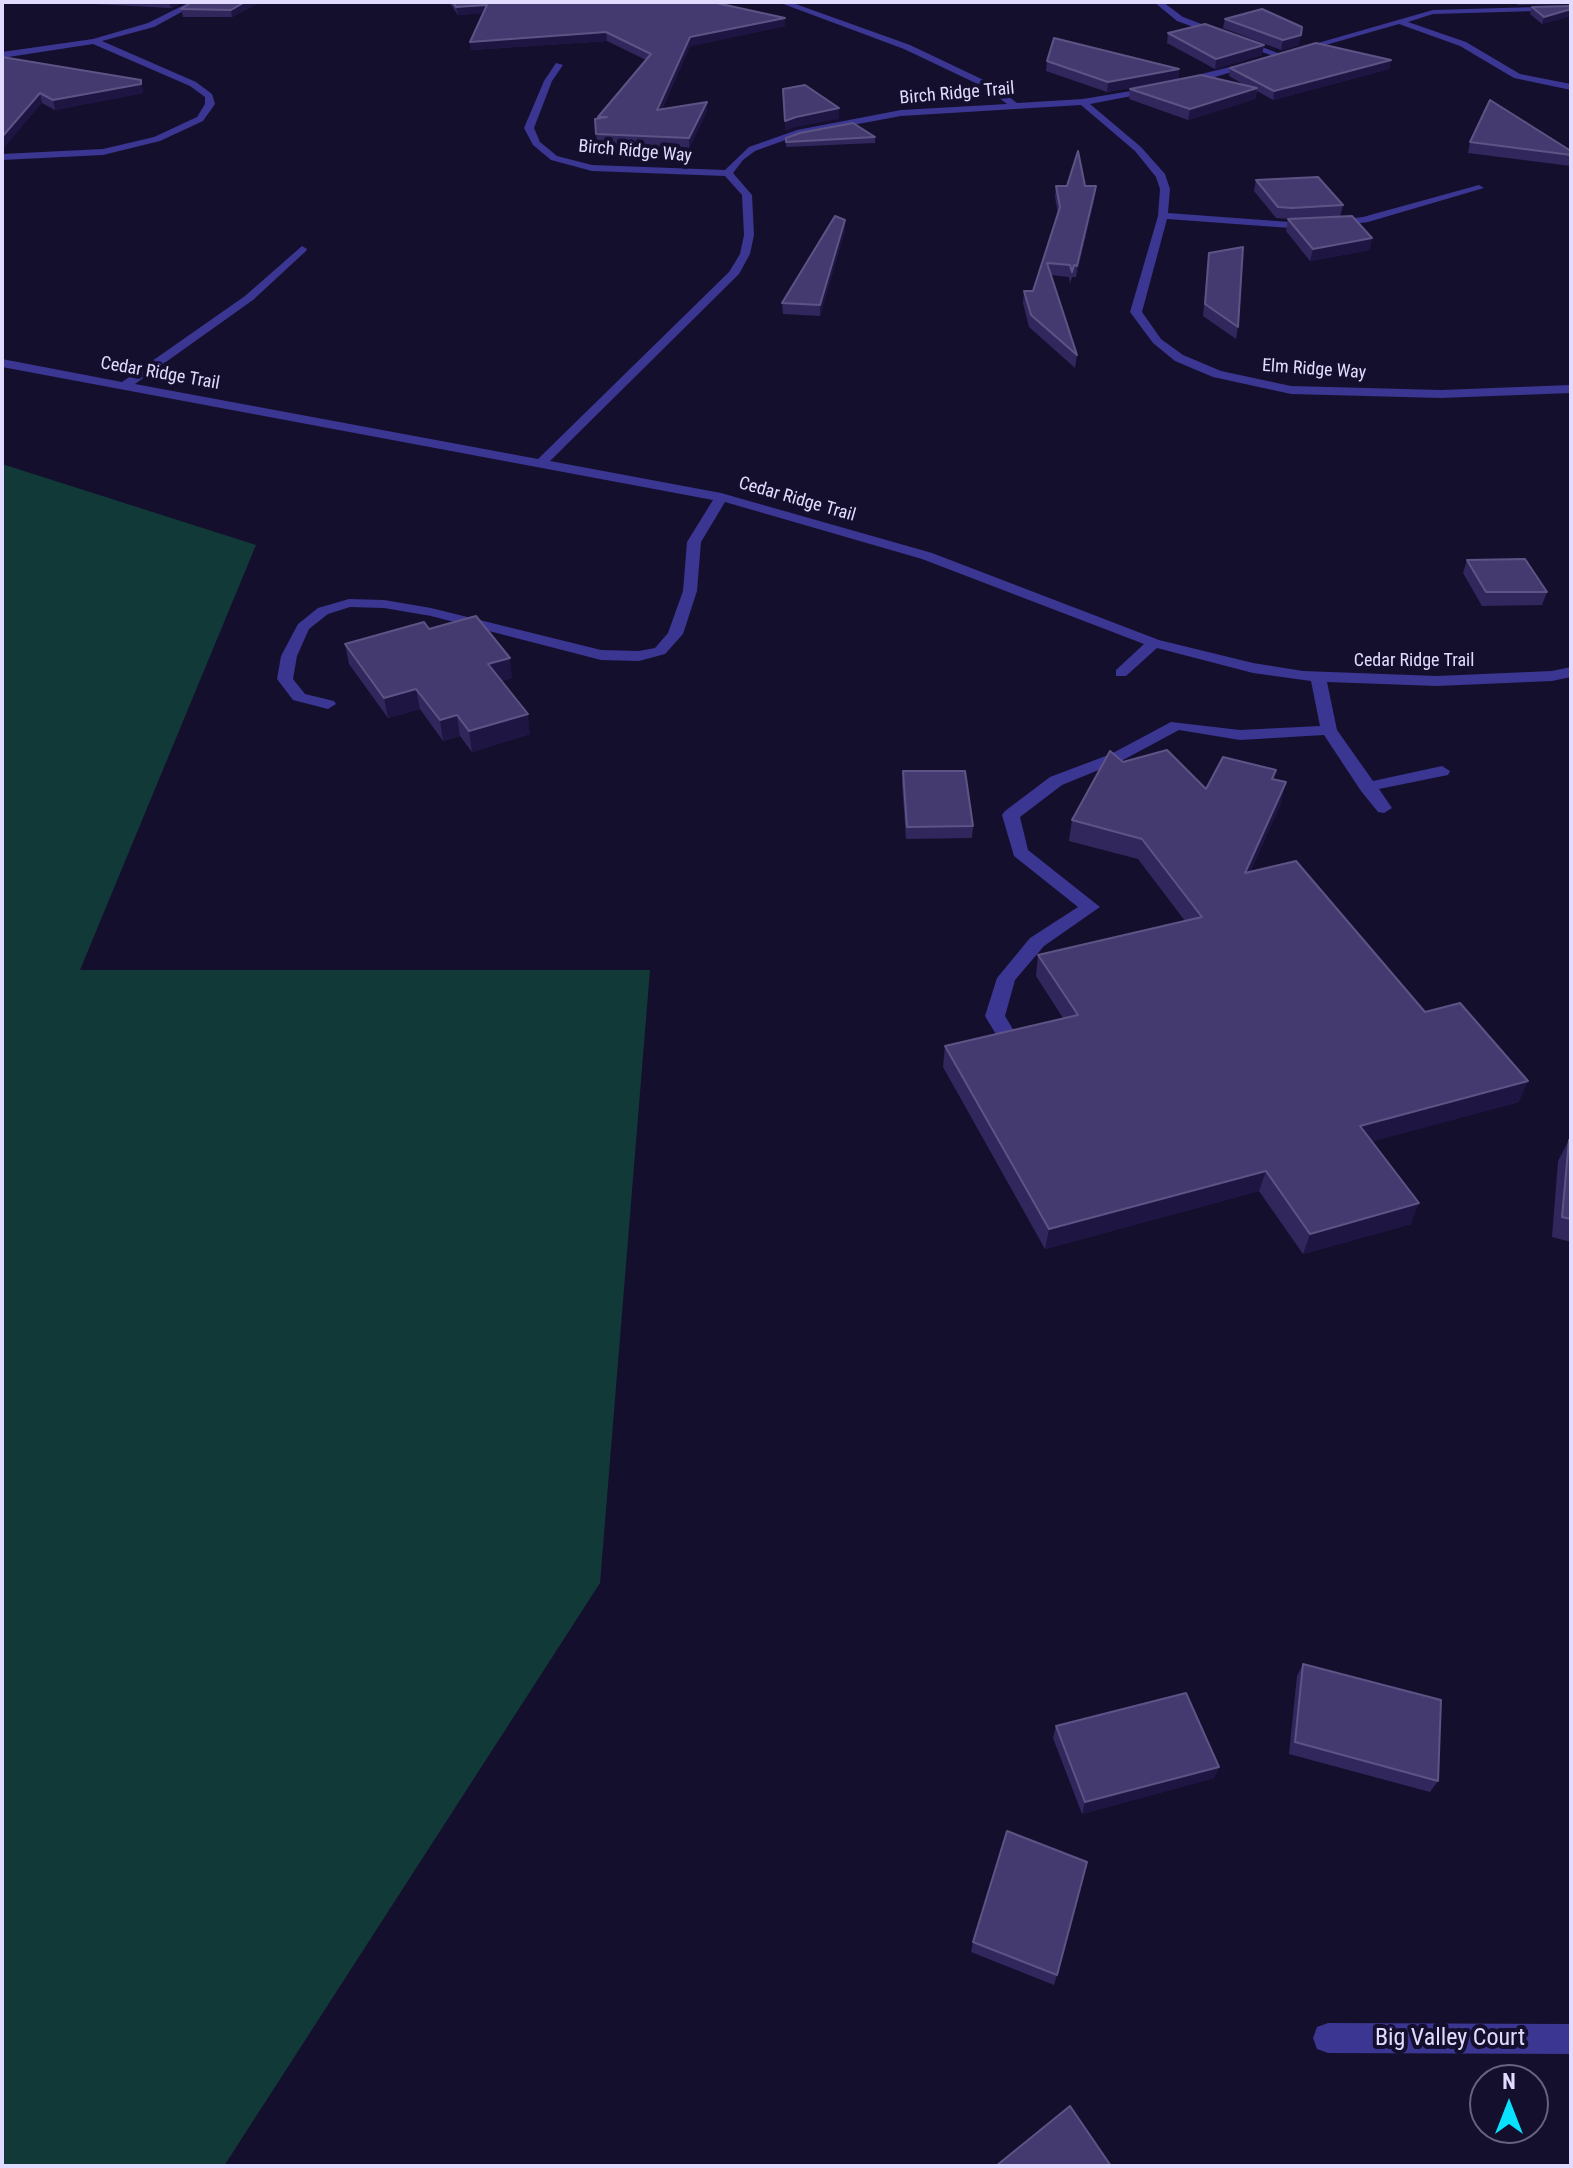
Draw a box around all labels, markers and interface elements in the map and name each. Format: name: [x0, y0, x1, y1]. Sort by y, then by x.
street label: Birch Ridge Trail: [899, 78, 1015, 110]
street label: Birch Ridge Way: [577, 136, 693, 168]
street label: Cedar Ridge Trail: [99, 353, 221, 395]
street label: Elm Ridge Way: [1261, 356, 1367, 384]
street label: Cedar Ridge Trail: [736, 473, 858, 527]
street label: Cedar Ridge Trail: [1354, 650, 1474, 672]
street label: Big Valley Court: [1375, 2025, 1525, 2053]
north arrow: [1469, 2064, 1549, 2144]
text: N: [1502, 2069, 1516, 2094]

